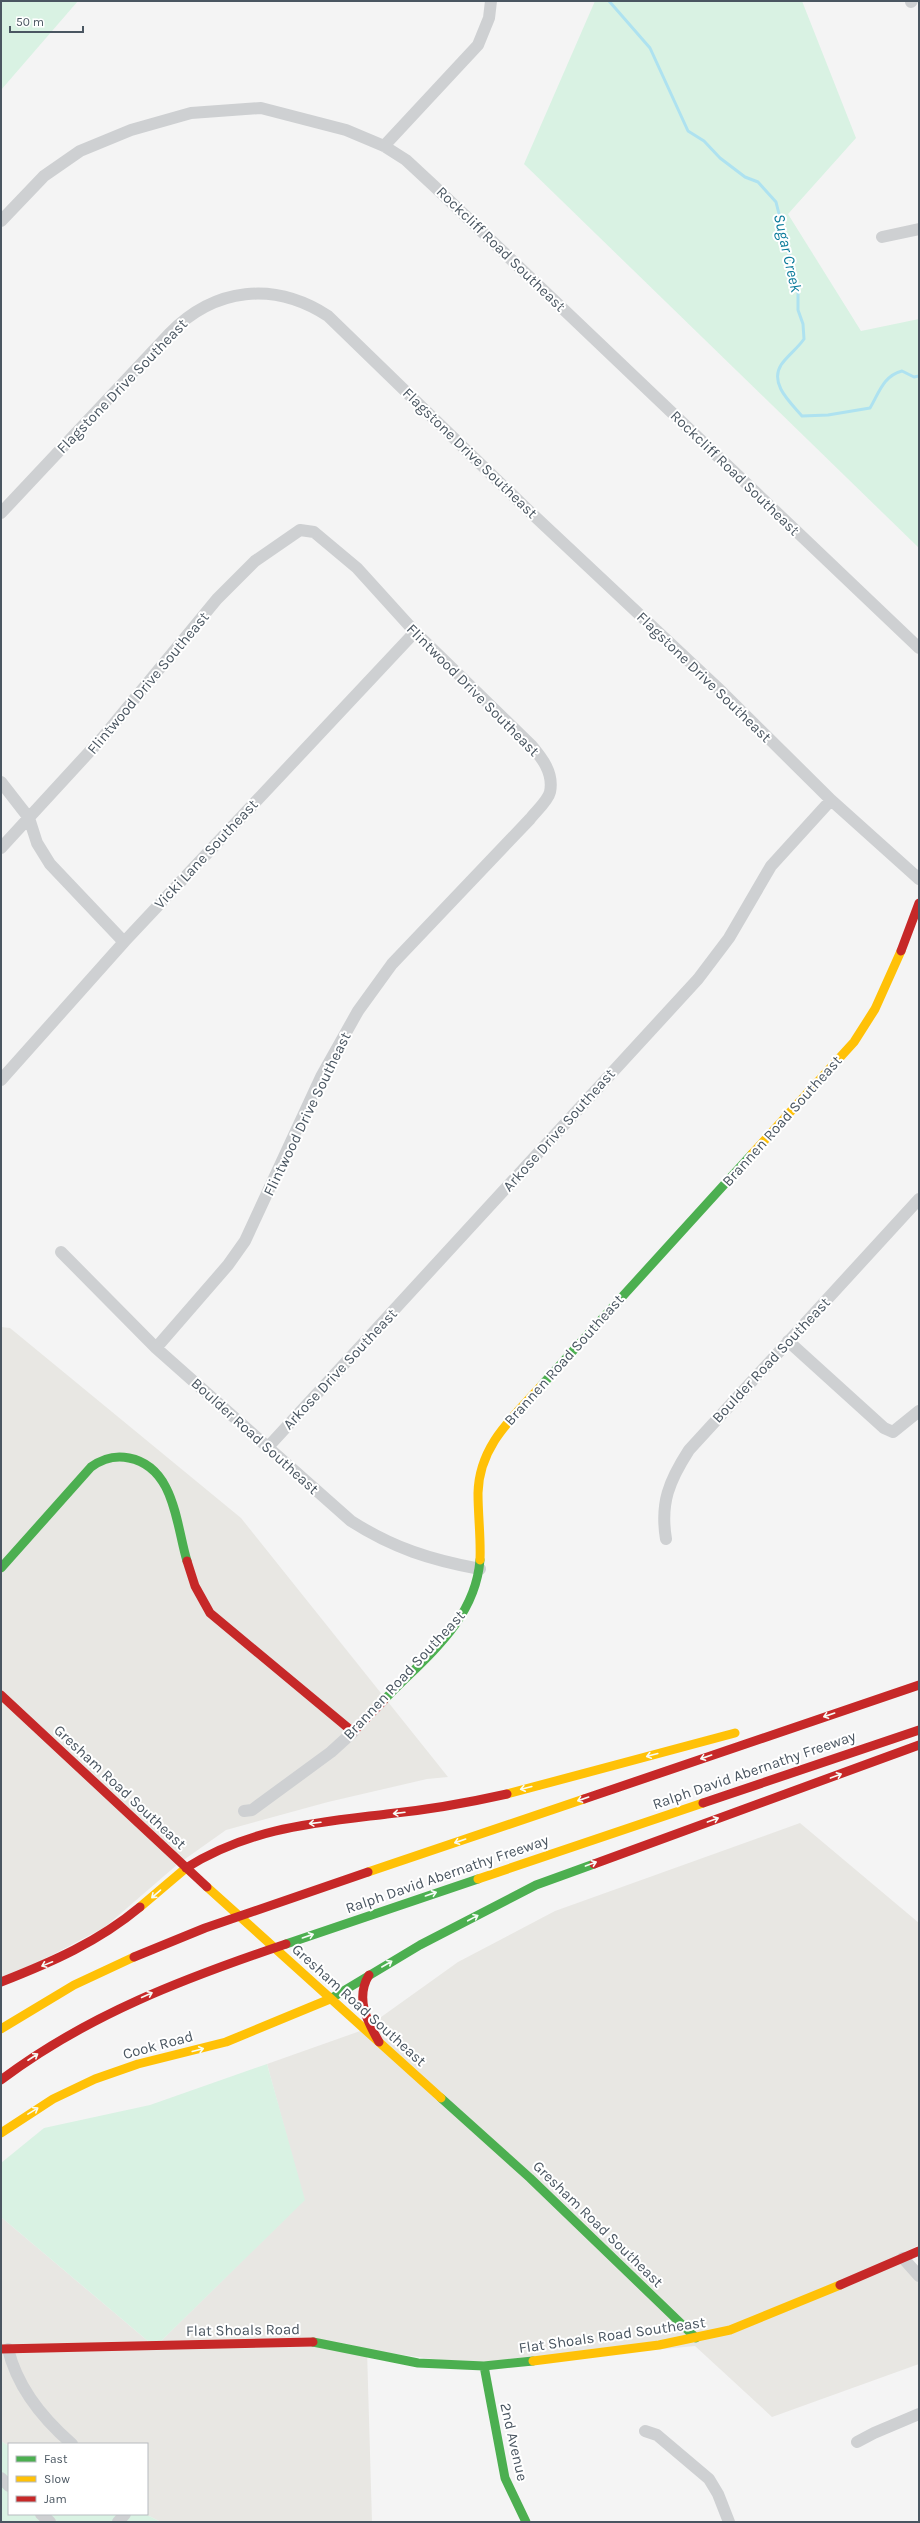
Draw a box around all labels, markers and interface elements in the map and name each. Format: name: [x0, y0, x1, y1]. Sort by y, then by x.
scale bar: [10, 8, 83, 34]
text: 50 m: [16, 15, 44, 29]
street label: Rockcliff Road Southeast: [433, 183, 570, 316]
water label: Sugar Creek: [770, 212, 806, 295]
street label: Flagstone Drive Southeast: [53, 315, 191, 457]
street label: Flagstone Drive Southeast: [399, 384, 541, 522]
street label: Rockcliff Road Southeast: [667, 407, 804, 540]
street label: Flintwood Drive Southeast: [83, 608, 213, 758]
street label: Flagstone Drive Southeast: [633, 608, 775, 746]
street label: Flintwood Drive Southeast: [403, 620, 543, 760]
street label: Vicki Lane Southeast: [151, 795, 262, 913]
street label: Flintwood Drive Southeast: [259, 1029, 355, 1199]
street label: Brannen Road Southeast: [718, 1052, 846, 1190]
street label: Arkose Drive Southeast: [499, 1065, 619, 1195]
street label: Brannen Road Southeast: [500, 1291, 628, 1429]
street label: Boulder Road Southeast: [708, 1293, 834, 1426]
street label: Arkose Drive Southeast: [279, 1304, 401, 1433]
street label: Boulder Road Southeast: [188, 1374, 323, 1498]
street label: Brannen Road Southeast: [339, 1606, 469, 1743]
one-way arrow: [823, 1712, 836, 1719]
street label: Gresham Road Southeast: [50, 1721, 190, 1853]
street label: Ralph David Abernathy Freeway: [650, 1727, 858, 1813]
one-way arrow: [646, 1752, 659, 1760]
one-way arrow: [700, 1754, 713, 1761]
one-way arrow: [829, 1771, 841, 1779]
one-way arrow: [520, 1785, 533, 1793]
one-way arrow: [577, 1796, 590, 1803]
one-way arrow: [392, 1809, 405, 1817]
one-way arrow: [707, 1816, 720, 1823]
one-way arrow: [308, 1819, 321, 1826]
street label: Ralph David Abernathy Freeway: [343, 1831, 551, 1917]
one-way arrow: [453, 1838, 466, 1845]
one-way arrow: [585, 1860, 597, 1868]
one-way arrow: [151, 1889, 161, 1899]
one-way arrow: [425, 1890, 438, 1897]
one-way arrow: [467, 1913, 479, 1921]
one-way arrow: [302, 1931, 314, 1939]
street label: Gresham Road Southeast: [288, 1940, 430, 2070]
one-way arrow: [381, 1960, 393, 1968]
one-way arrow: [42, 1961, 54, 1968]
one-way arrow: [140, 1991, 152, 1998]
street label: Cook Road: [121, 2027, 195, 2063]
one-way arrow: [192, 2045, 205, 2053]
one-way arrow: [27, 2053, 38, 2061]
one-way arrow: [27, 2107, 38, 2115]
street label: Gresham Road Southeast: [529, 2157, 667, 2291]
street label: Flat Shoals Road Southeast: [517, 2313, 707, 2357]
street label: Flat Shoals Road: [186, 2320, 300, 2340]
street label: 2nd Avenue: [496, 2401, 532, 2483]
legend: [8, 2443, 148, 2515]
text: Fast: [44, 2452, 68, 2466]
text: Slow: [44, 2472, 70, 2486]
text: Jam: [44, 2492, 67, 2506]

